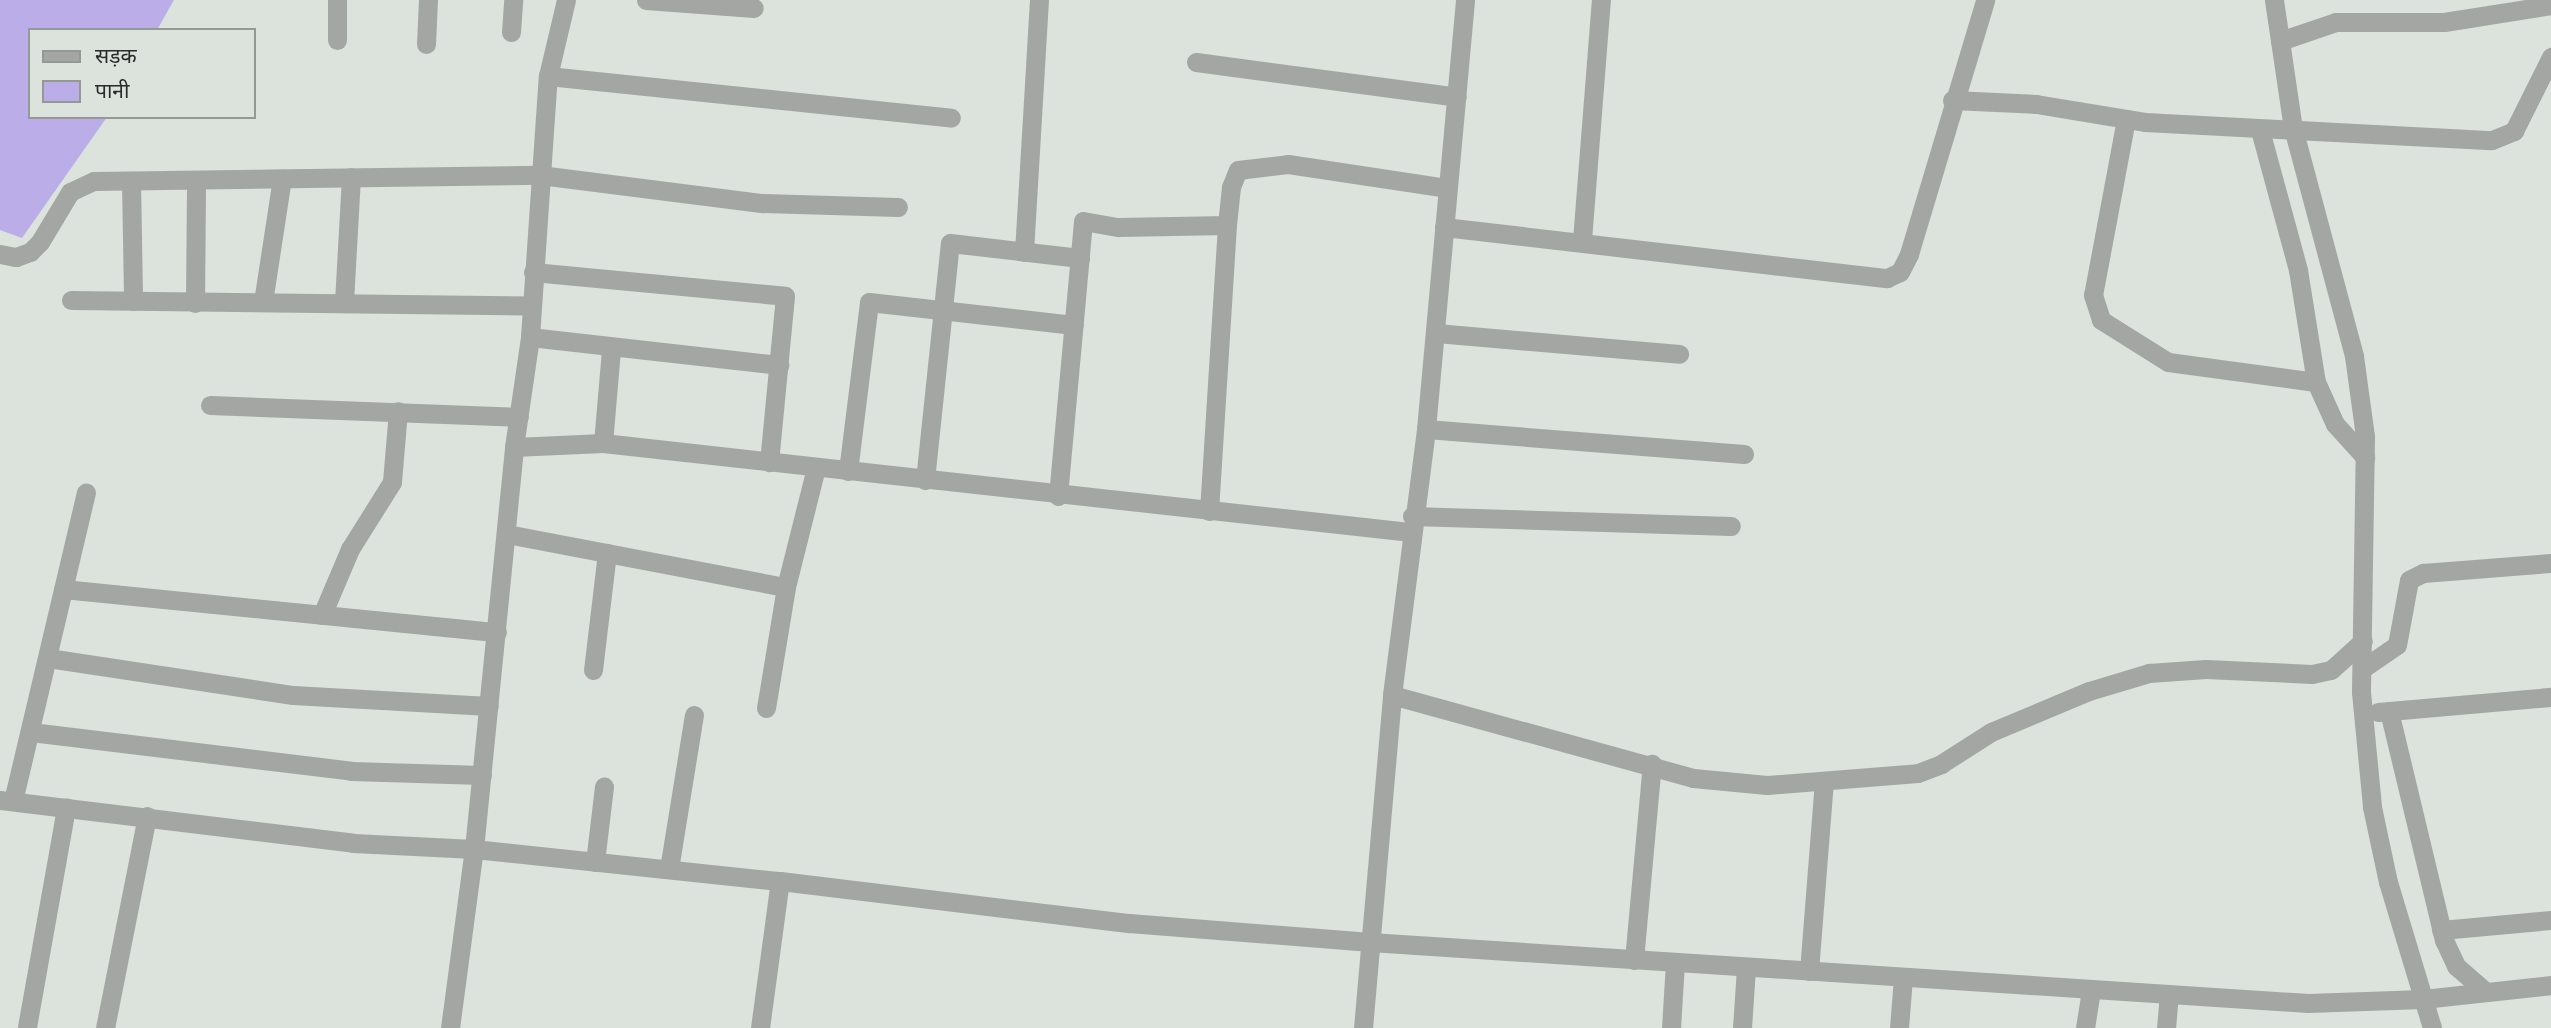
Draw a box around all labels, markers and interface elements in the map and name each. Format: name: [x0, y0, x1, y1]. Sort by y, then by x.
legend: [28, 28, 256, 119]
text: सड़क: [95, 42, 137, 69]
text: पानी: [95, 77, 129, 104]

